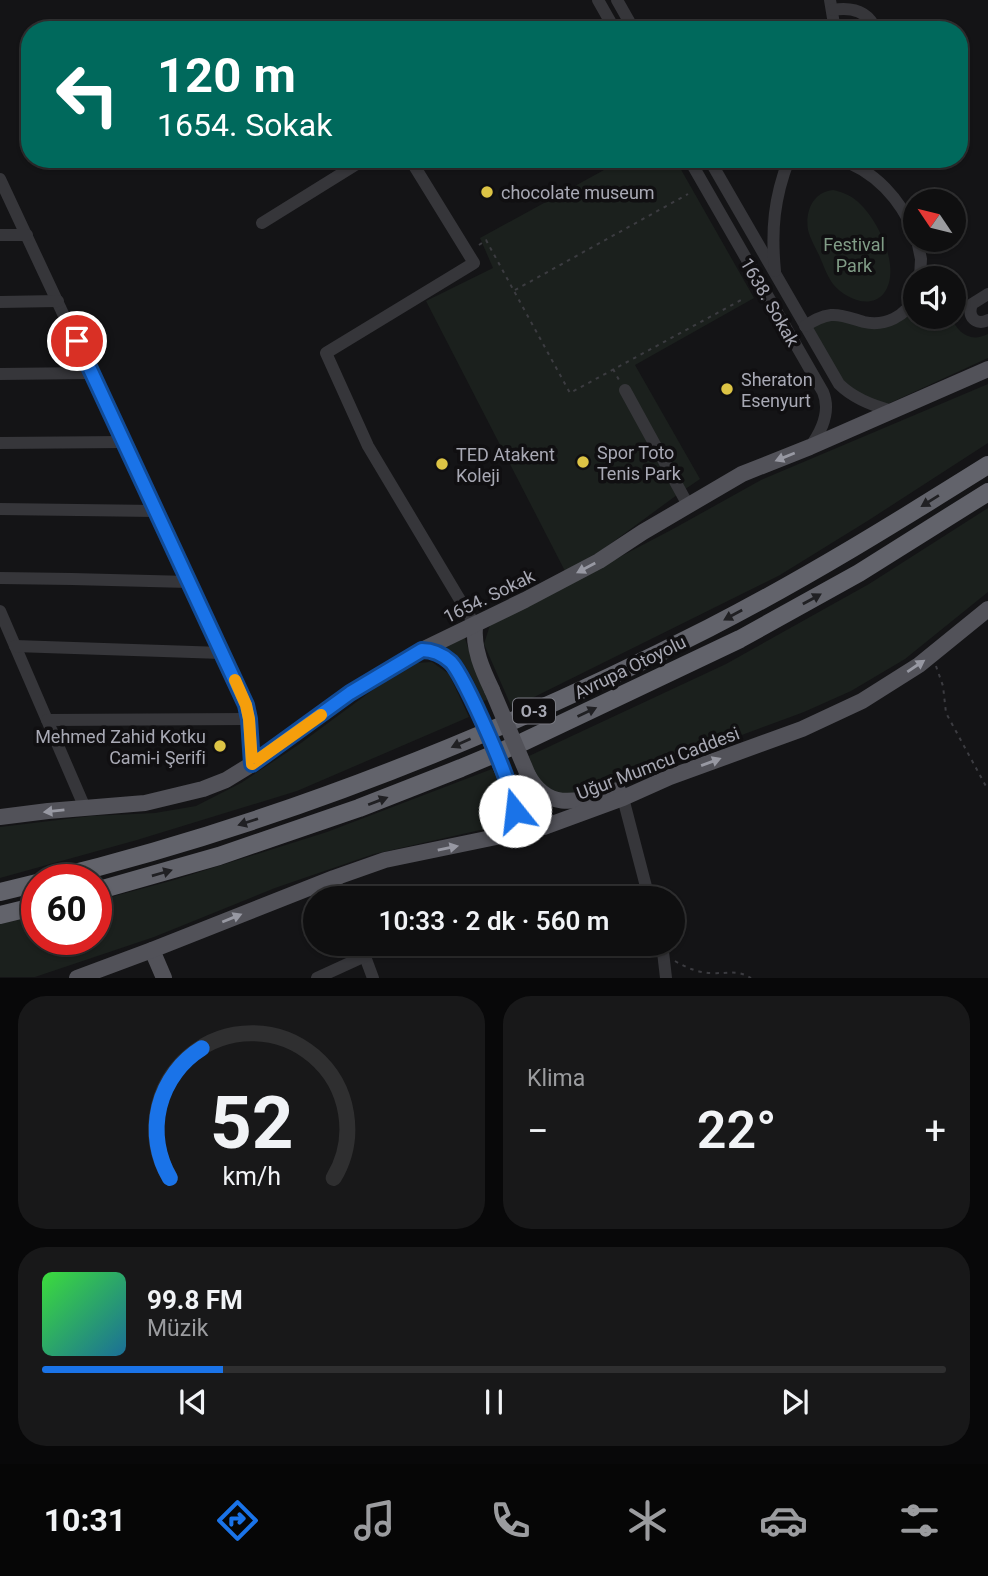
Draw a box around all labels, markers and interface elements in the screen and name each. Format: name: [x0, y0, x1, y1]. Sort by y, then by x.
text: 120 m: [157, 47, 296, 104]
icon: left: [42, 49, 133, 140]
text: 1654. Sokak: [157, 106, 332, 144]
place label: chocolate museum: [501, 182, 655, 203]
marker: chocolate museum: [479, 184, 495, 200]
north arrow: [903, 189, 966, 252]
map controls: [903, 189, 966, 329]
park label: Festival Park: [823, 234, 885, 276]
street label: 1638. Sokak: [736, 254, 804, 351]
button: sound: [903, 266, 966, 329]
pin: [47, 311, 107, 371]
icon: arrive: [58, 322, 96, 360]
place label: Sheraton Esenyurt: [741, 369, 813, 411]
marker: Sheraton Esenyurt: [719, 381, 735, 397]
place label: Spor Toto Tenis Park: [597, 442, 682, 484]
place label: TED Atakent Koleji: [456, 444, 555, 486]
one-way arrow: [774, 452, 795, 463]
marker: Spor Toto Tenis Park: [575, 454, 591, 470]
marker: TED Atakent Koleji: [434, 456, 450, 472]
one-way arrow: [921, 495, 940, 508]
one-way arrow: [576, 561, 596, 573]
street label: 1654. Sokak: [440, 565, 539, 627]
one-way arrow: [803, 593, 822, 605]
one-way arrow: [724, 609, 743, 621]
street label: Avrupa Otoyolu: [571, 631, 689, 703]
one-way arrow: [907, 659, 925, 673]
road number: O-3: [513, 698, 555, 724]
one-way arrow: [577, 706, 597, 718]
street label: Uğur Mumcu Caddesi: [574, 722, 742, 804]
place label: Mehmed Zahid Kotku Cami-i Şerifi: [35, 726, 206, 768]
one-way arrow: [451, 737, 471, 749]
marker: Mehmed Zahid Kotku Cami-i Şerifi: [212, 738, 228, 754]
one-way arrow: [700, 757, 721, 768]
position arrow: [478, 774, 552, 848]
one-way arrow: [367, 795, 388, 806]
one-way arrow: [42, 806, 64, 817]
one-way arrow: [237, 817, 258, 828]
one-way arrow: [437, 842, 459, 853]
speed limit sign: 60: [21, 864, 112, 955]
one-way arrow: [151, 867, 173, 878]
text: 10:33 · 2 dk · 560 m: [379, 906, 609, 936]
one-way arrow: [222, 913, 243, 924]
text: Klima: [527, 1065, 585, 1092]
text: 52: [210, 1081, 293, 1167]
text: 22°: [697, 1100, 776, 1161]
text: −: [527, 1109, 549, 1153]
text: +: [924, 1109, 946, 1153]
text: km/h: [222, 1162, 281, 1191]
text: 99.8 FM: [147, 1285, 243, 1315]
text: Müzik: [147, 1315, 208, 1342]
icon: previous: [174, 1383, 212, 1421]
icon: pause: [475, 1383, 513, 1421]
icon: next: [776, 1383, 814, 1421]
icon: directions: [213, 1496, 262, 1545]
icon: music: [350, 1496, 399, 1545]
icon: phone: [486, 1496, 535, 1545]
icon: climate: [623, 1496, 672, 1545]
icon: car: [759, 1496, 808, 1545]
icon: filters: [895, 1496, 944, 1545]
text: 10:31: [44, 1501, 126, 1539]

